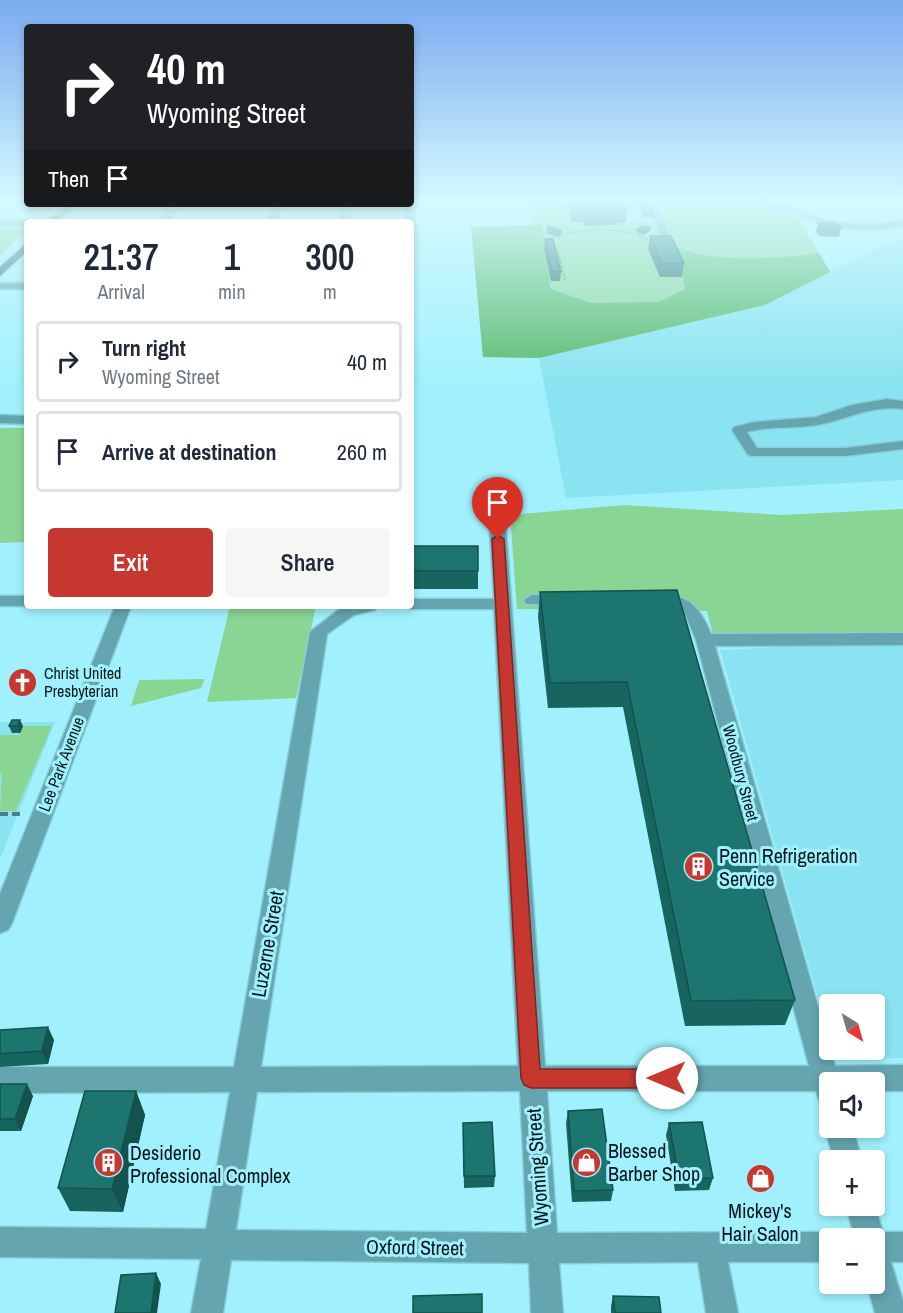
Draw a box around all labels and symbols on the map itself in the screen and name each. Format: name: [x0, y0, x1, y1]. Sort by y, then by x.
pin: [472, 477, 523, 539]
place label: Christ United Presbyterian: [44, 662, 121, 702]
church icon: Christ United Presbyterian: [7, 666, 39, 698]
street label: Lee Park Avenue: [33, 714, 89, 814]
street label: Woodbury Street: [718, 723, 764, 824]
place label: Penn Refrigeration Service: [719, 842, 858, 892]
building icon: Penn Refrigeration Service: [682, 850, 714, 882]
street label: Luzerne Street: [244, 888, 290, 999]
north arrow: [819, 994, 885, 1060]
position arrow: [635, 1046, 699, 1110]
street label: Wyoming Street: [519, 1107, 555, 1227]
place label: Blessed Barber Shop: [608, 1137, 700, 1187]
place label: Desiderio Professional Complex: [130, 1139, 291, 1189]
shop icon: Blessed Barber Shop: [571, 1146, 603, 1178]
building icon: Desiderio Professional Complex: [93, 1147, 125, 1179]
shop icon: Mickey's Hair Salon: [744, 1163, 776, 1195]
place label: Mickey's Hair Salon: [721, 1197, 799, 1247]
street label: Oxford Street: [366, 1233, 464, 1261]

